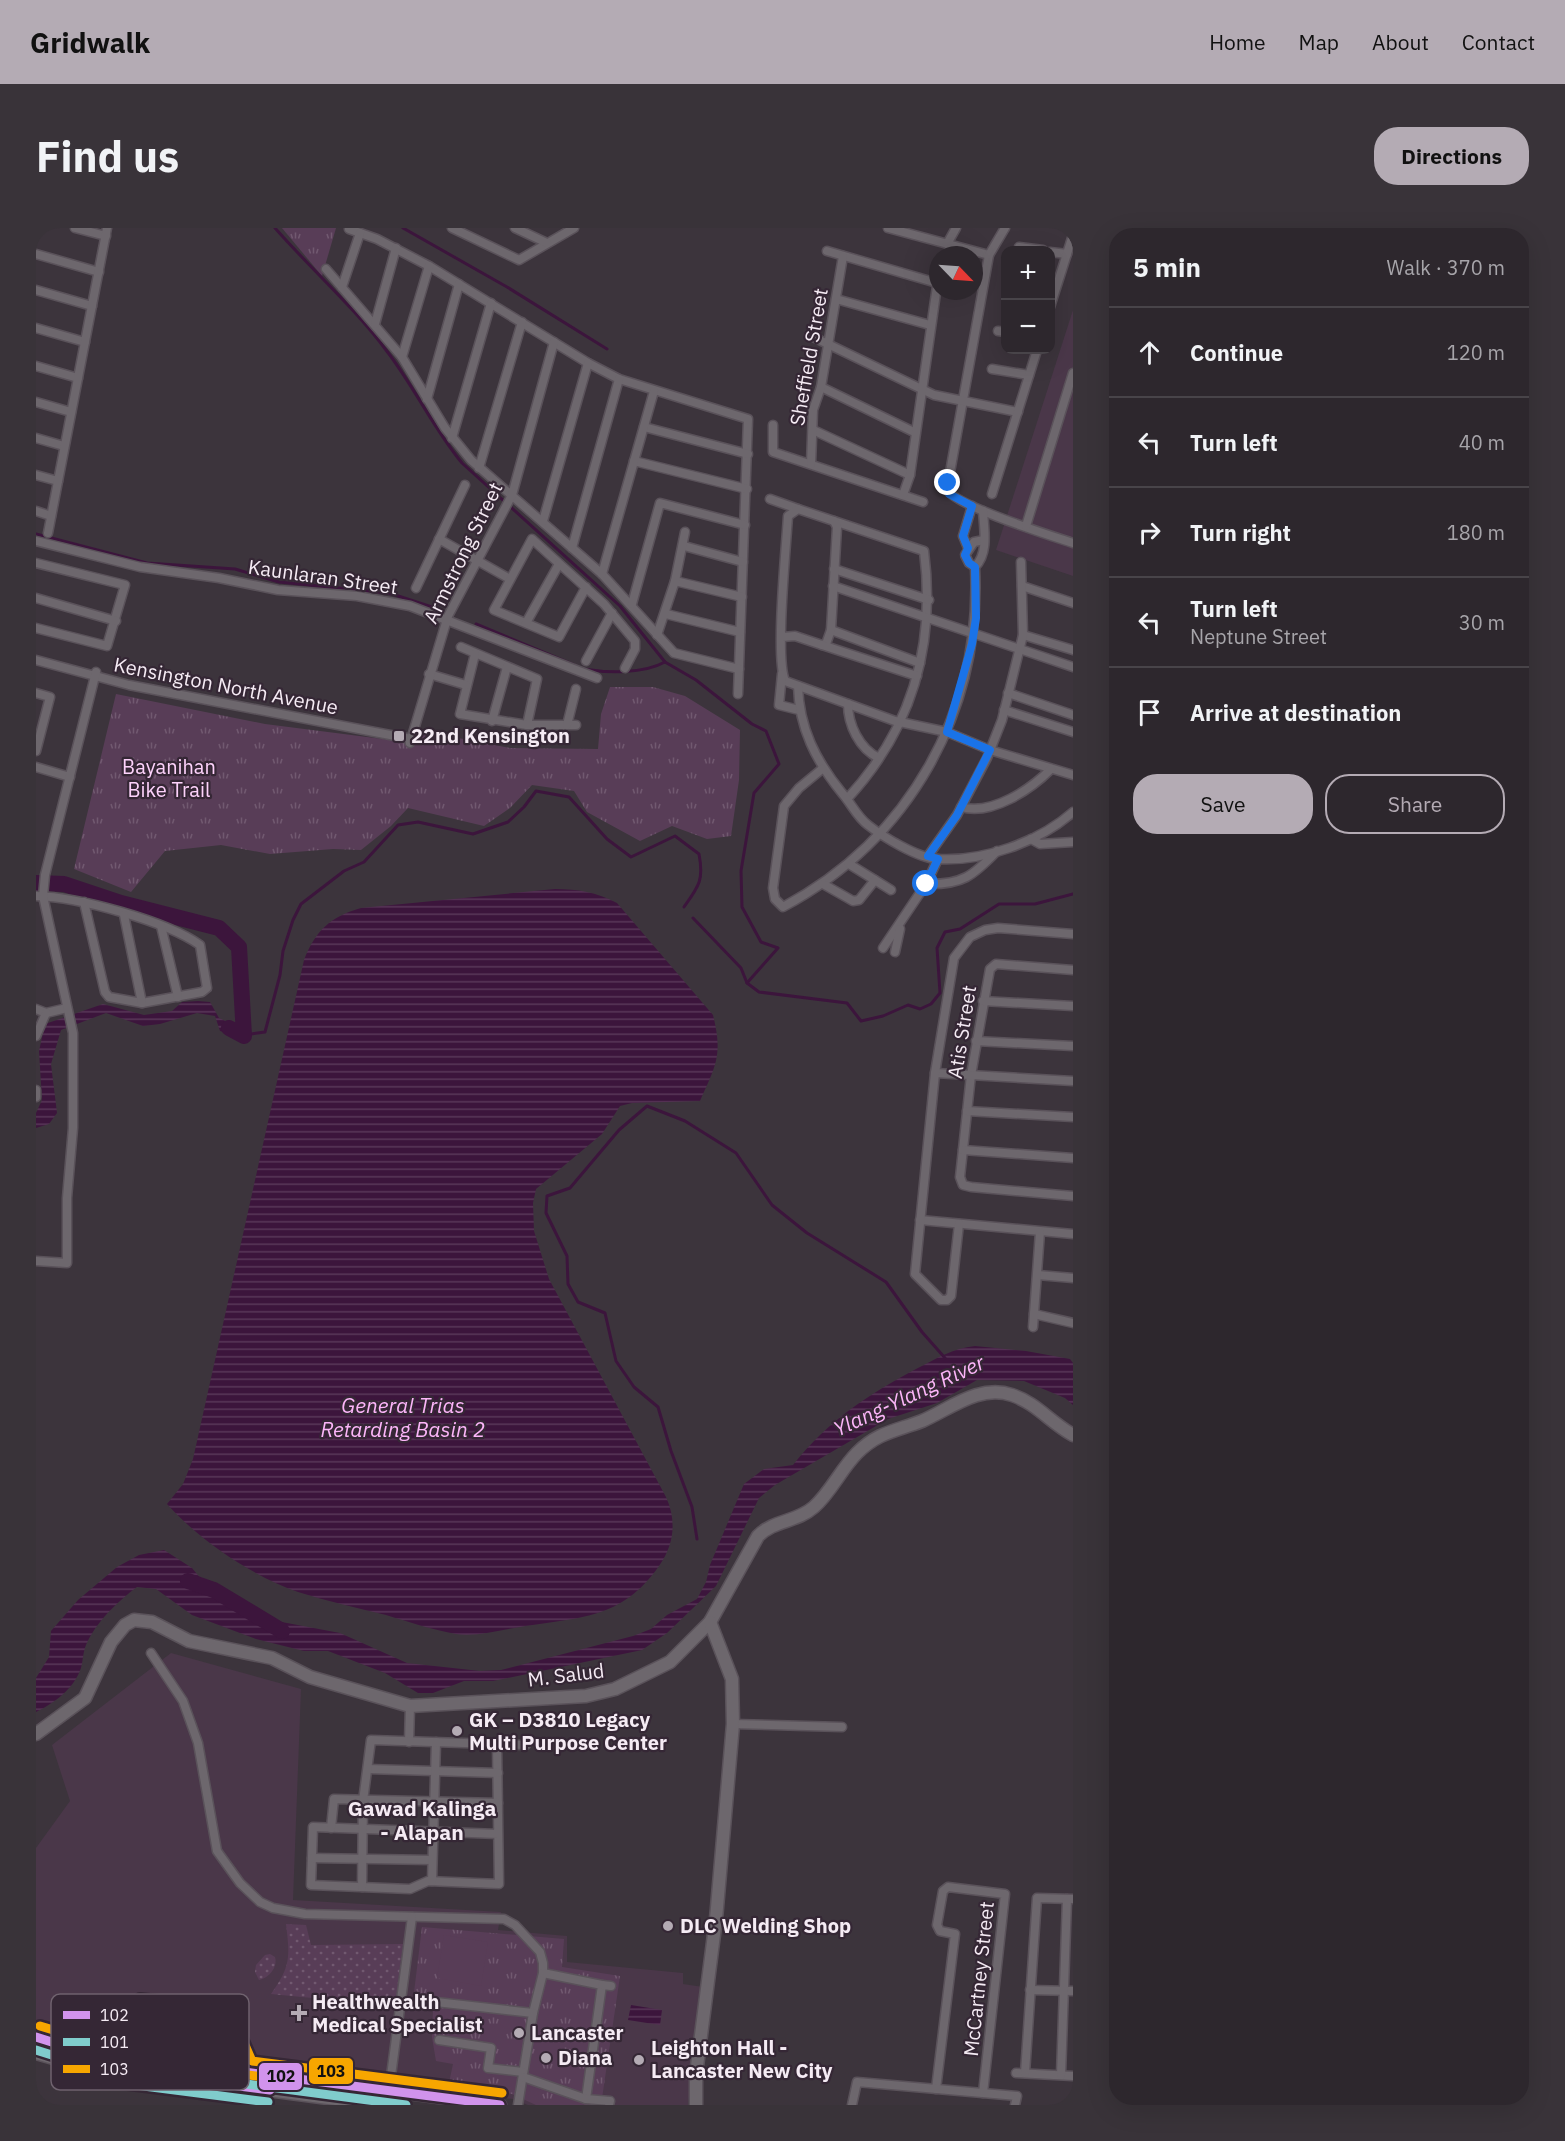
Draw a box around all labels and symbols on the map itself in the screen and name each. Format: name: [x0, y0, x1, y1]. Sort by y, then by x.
north arrow: [929, 246, 983, 300]
street label: Sheffield Street: [783, 286, 834, 428]
route end: [934, 469, 960, 495]
street label: Armstrong Street: [417, 478, 508, 628]
street label: Kaunlaran Street: [247, 553, 400, 600]
street label: Kensington North Avenue: [112, 651, 341, 721]
place label: 22nd Kensington: [411, 722, 570, 749]
marker: 22nd Kensington: [392, 729, 406, 743]
park label: Bayanihan Bike Trail: [122, 753, 216, 803]
route start: [912, 870, 938, 896]
street label: Atis Street: [941, 983, 982, 1081]
water label: Ylang-Ylang River: [828, 1347, 990, 1442]
water label: General Trias Retarding Basin 2: [321, 1391, 485, 1443]
street label: M. Salud: [526, 1656, 606, 1693]
place label: GK – D3810 Legacy Multi Purpose Center: [469, 1706, 667, 1756]
marker: GK – D3810 Legacy Multi Purpose Center: [450, 1724, 464, 1738]
district label: Gawad Kalinga - Alapan: [348, 1794, 496, 1846]
street label: McCartney Street: [957, 1900, 1000, 2058]
place label: DLC Welding Shop: [680, 1912, 851, 1939]
marker: DLC Welding Shop: [661, 1919, 675, 1933]
place label: Healthwealth Medical Specialist: [312, 1988, 483, 2038]
legend: [51, 1994, 249, 2090]
marker: Healthwealth Medical Specialist: [290, 2004, 308, 2022]
text: 102: [100, 2005, 129, 2025]
place label: Lancaster: [531, 2019, 624, 2046]
marker: Lancaster: [512, 2026, 526, 2040]
text: 101: [100, 2032, 129, 2052]
place label: Leighton Hall - Lancaster New City: [651, 2034, 833, 2084]
place label: Diana: [558, 2044, 612, 2071]
marker: Diana: [539, 2051, 553, 2065]
marker: Leighton Hall - Lancaster New City: [632, 2053, 646, 2067]
line badge: 103: [308, 2057, 354, 2085]
text: 103: [100, 2059, 129, 2079]
text: 103: [317, 2061, 345, 2081]
line badge: 102: [258, 2062, 303, 2091]
text: 102: [267, 2066, 295, 2086]

